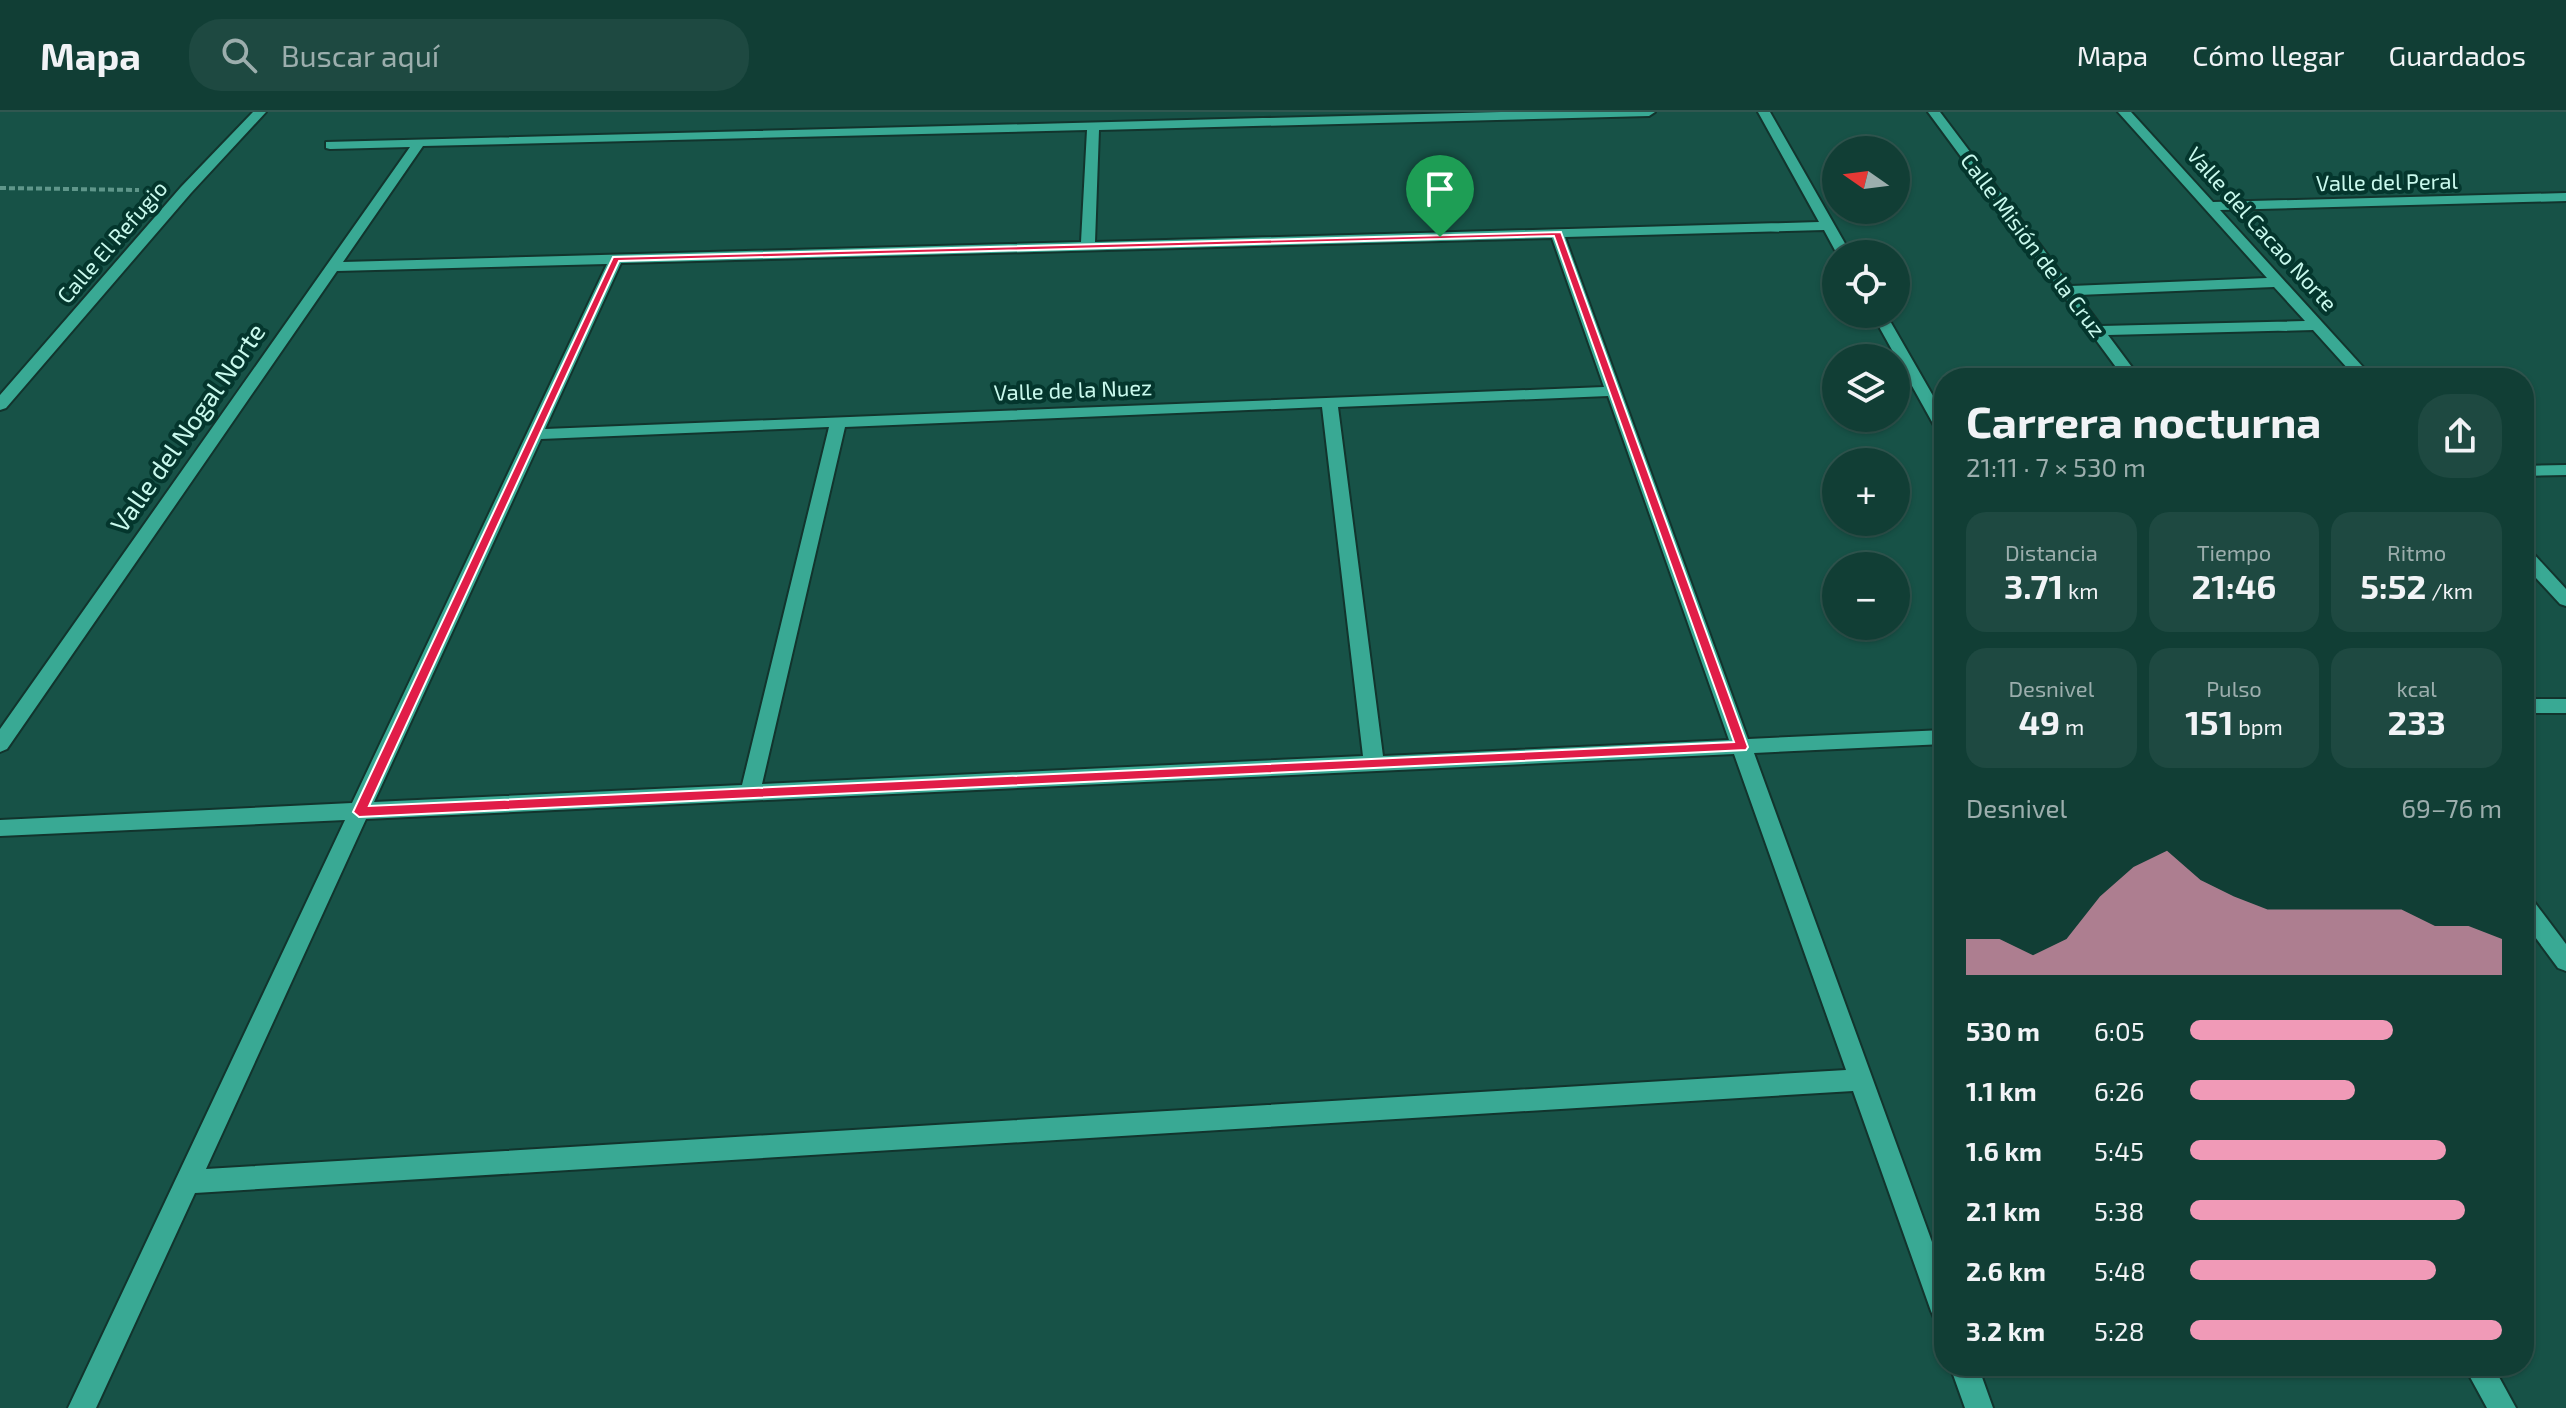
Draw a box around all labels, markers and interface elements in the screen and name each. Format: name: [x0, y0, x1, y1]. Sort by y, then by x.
search box: [189, 19, 749, 91]
text: Mapa: [40, 32, 141, 78]
icon: search: [217, 33, 261, 77]
text: Buscar aquí: [281, 37, 439, 73]
text: Mapa: [2077, 38, 2148, 72]
text: Cómo llegar: [2192, 38, 2345, 72]
text: Guardados: [2389, 38, 2526, 72]
north arrow: [1822, 136, 1910, 224]
map controls: [1822, 136, 1910, 640]
street label: Valle del Cacao Norte: [2182, 141, 2343, 316]
street label: Calle Misión de la Cruz: [1956, 147, 2112, 342]
pin: [1406, 155, 1474, 237]
icon: arrive: [1418, 167, 1462, 211]
street label: Valle del Peral: [2316, 167, 2459, 195]
street label: Calle El Refugio: [51, 175, 172, 308]
button: locate: [1822, 240, 1910, 328]
street label: Valle del Nogal Norte: [103, 317, 271, 538]
button: layers: [1822, 344, 1910, 432]
street label: Valle de la Nuez: [993, 373, 1153, 405]
text: Carrera nocturna: [1966, 394, 2321, 447]
button: share: [2418, 394, 2502, 478]
button: +: [1822, 448, 1910, 536]
text: 21:11 · 7 × 530 m: [1966, 451, 2146, 482]
text: Distancia: [2005, 539, 2098, 565]
text: Tiempo: [2197, 539, 2271, 565]
text: Ritmo: [2387, 539, 2446, 565]
button: −: [1822, 552, 1910, 640]
text: 3.71: [2004, 565, 2063, 606]
text: 21:46: [2192, 565, 2276, 606]
text: 5:52: [2360, 565, 2426, 606]
text: km: [2063, 577, 2099, 603]
text: /km: [2426, 577, 2473, 603]
text: Desnivel: [2008, 675, 2094, 701]
text: Pulso: [2206, 675, 2262, 701]
text: kcal: [2397, 675, 2437, 701]
text: 49: [2018, 701, 2060, 742]
text: 151: [2185, 701, 2233, 742]
text: 233: [2388, 701, 2446, 742]
text: m: [2060, 713, 2084, 739]
text: bpm: [2233, 713, 2283, 739]
text: Desnivel: [1966, 792, 2067, 823]
text: 69–76 m: [2401, 792, 2502, 823]
text: 530 m: [1966, 1015, 2040, 1046]
text: 6:05: [2094, 1015, 2145, 1046]
text: 1.1 km: [1966, 1075, 2037, 1106]
text: 6:26: [2094, 1075, 2145, 1106]
text: 1.6 km: [1966, 1135, 2042, 1166]
text: 5:45: [2094, 1135, 2144, 1166]
text: 2.1 km: [1966, 1195, 2041, 1226]
text: 5:38: [2094, 1195, 2144, 1226]
text: 2.6 km: [1966, 1255, 2046, 1286]
text: 5:48: [2094, 1255, 2146, 1286]
text: 3.2 km: [1966, 1315, 2045, 1346]
text: 5:28: [2094, 1315, 2144, 1346]

